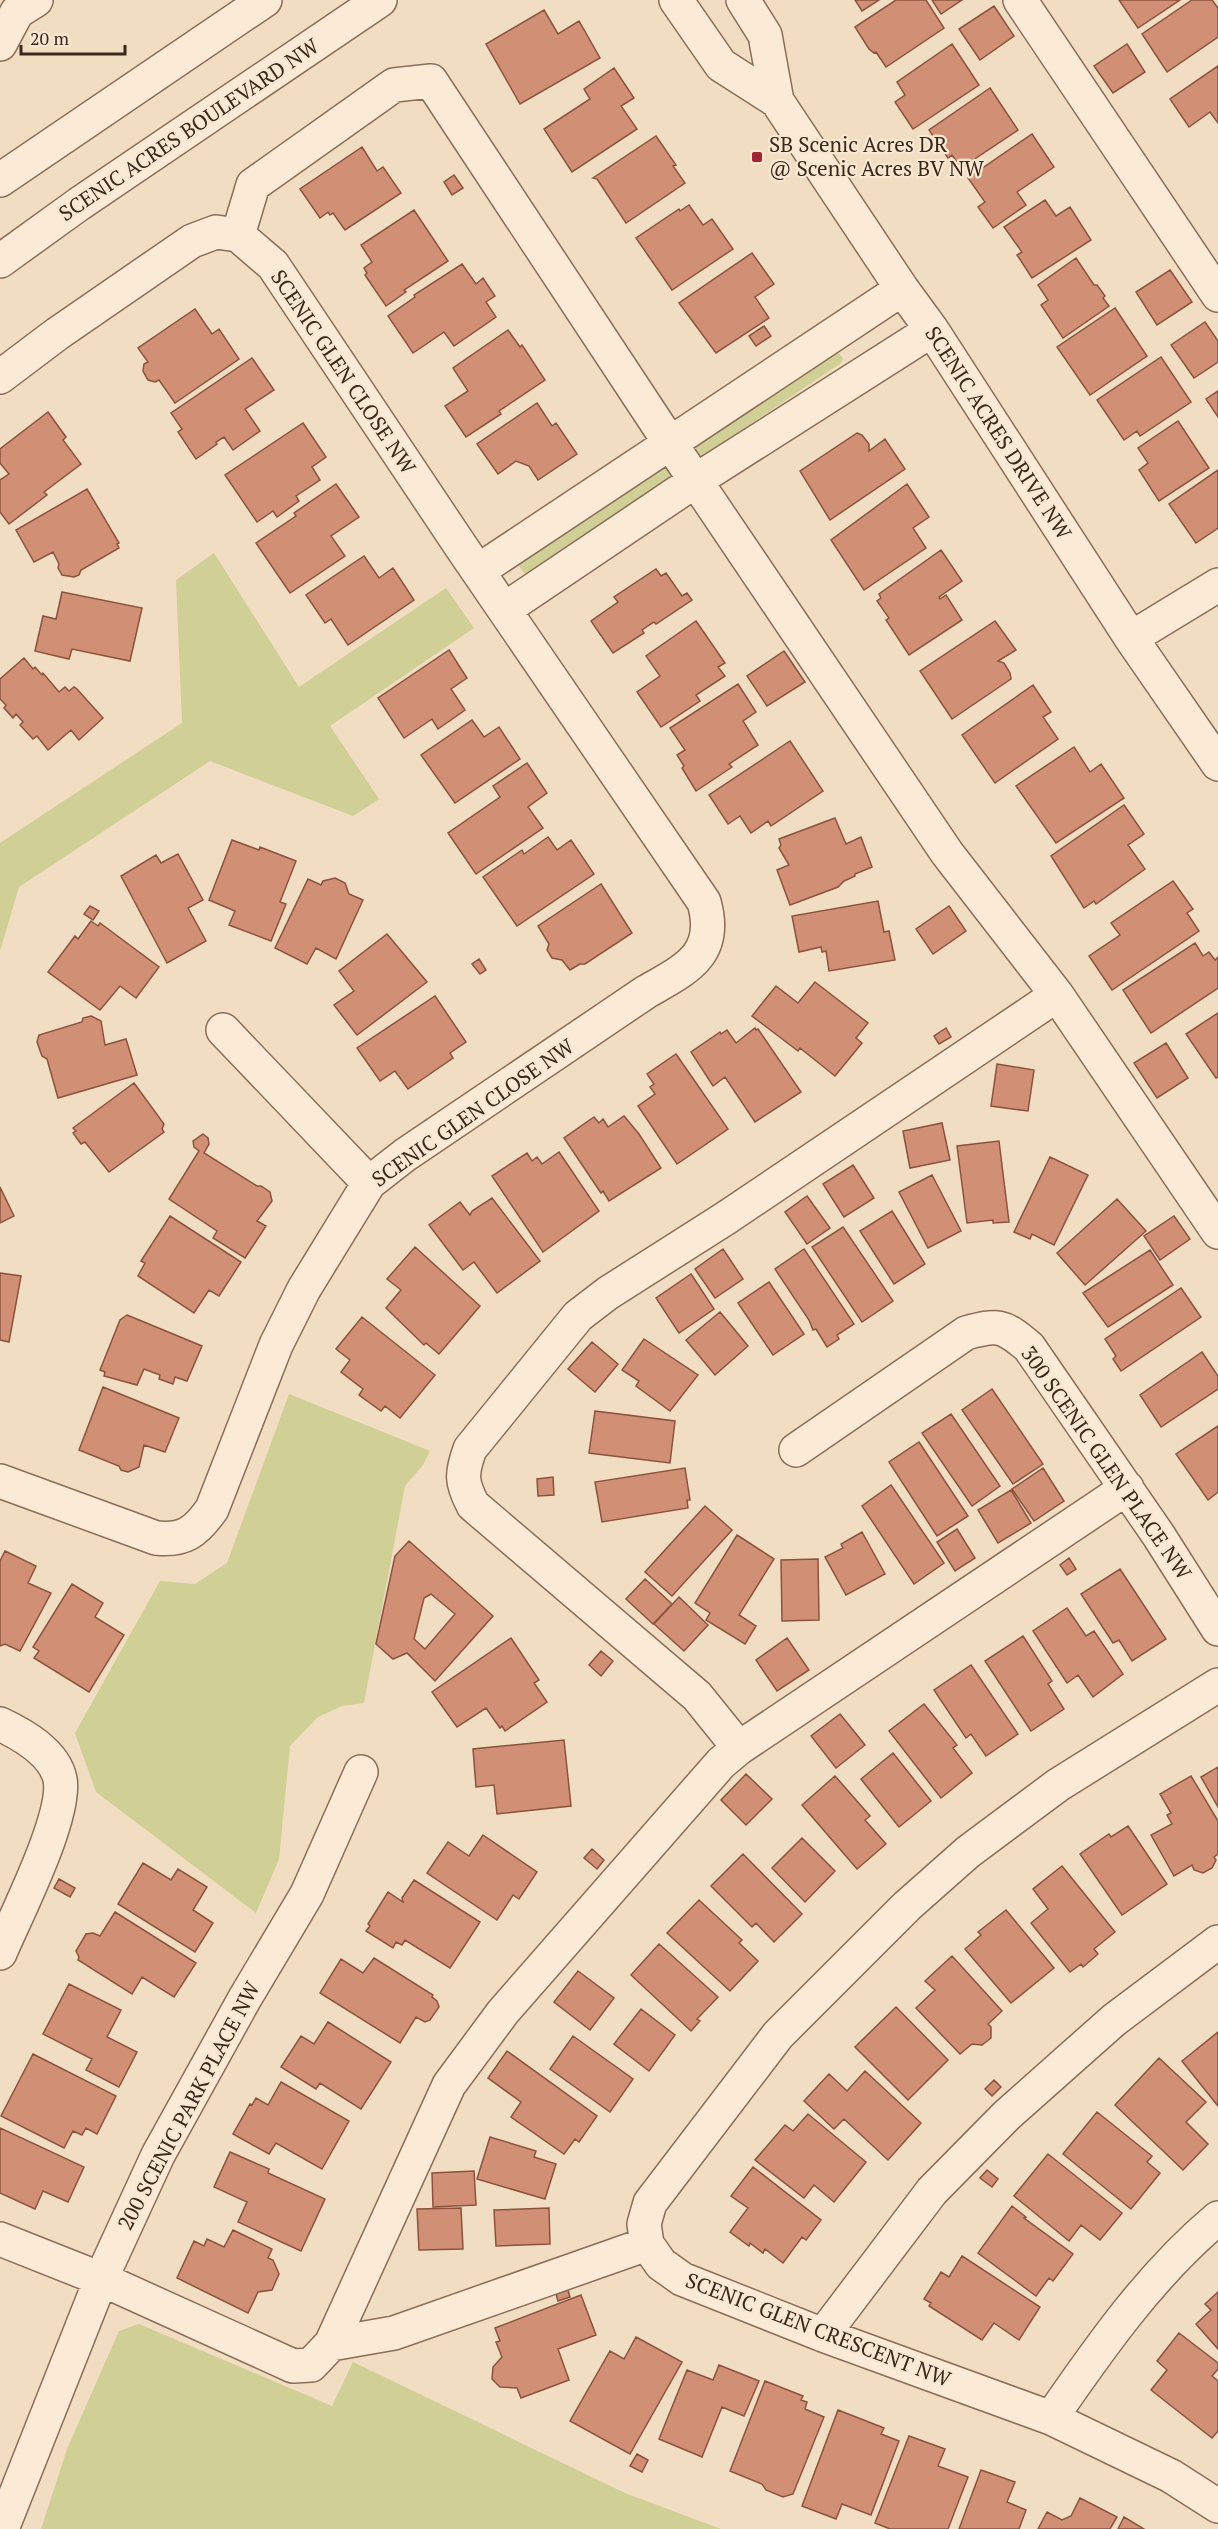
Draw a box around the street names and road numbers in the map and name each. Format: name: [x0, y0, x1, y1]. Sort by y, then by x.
street label: SCENIC ACRES BOULEVARD NW: [53, 31, 324, 227]
street label: SCENIC GLEN CLOSE NW: [265, 264, 423, 479]
street label: SCENIC ACRES DRIVE NW: [919, 320, 1079, 545]
street label: SCENIC GLEN CLOSE NW: [366, 1031, 579, 1193]
street label: 300 SCENIC GLEN PLACE NW: [1015, 1340, 1198, 1585]
street label: 200 SCENIC PARK PLACE NW: [111, 1976, 266, 2235]
street label: SCENIC GLEN CRESCENT NW: [682, 2266, 955, 2393]

